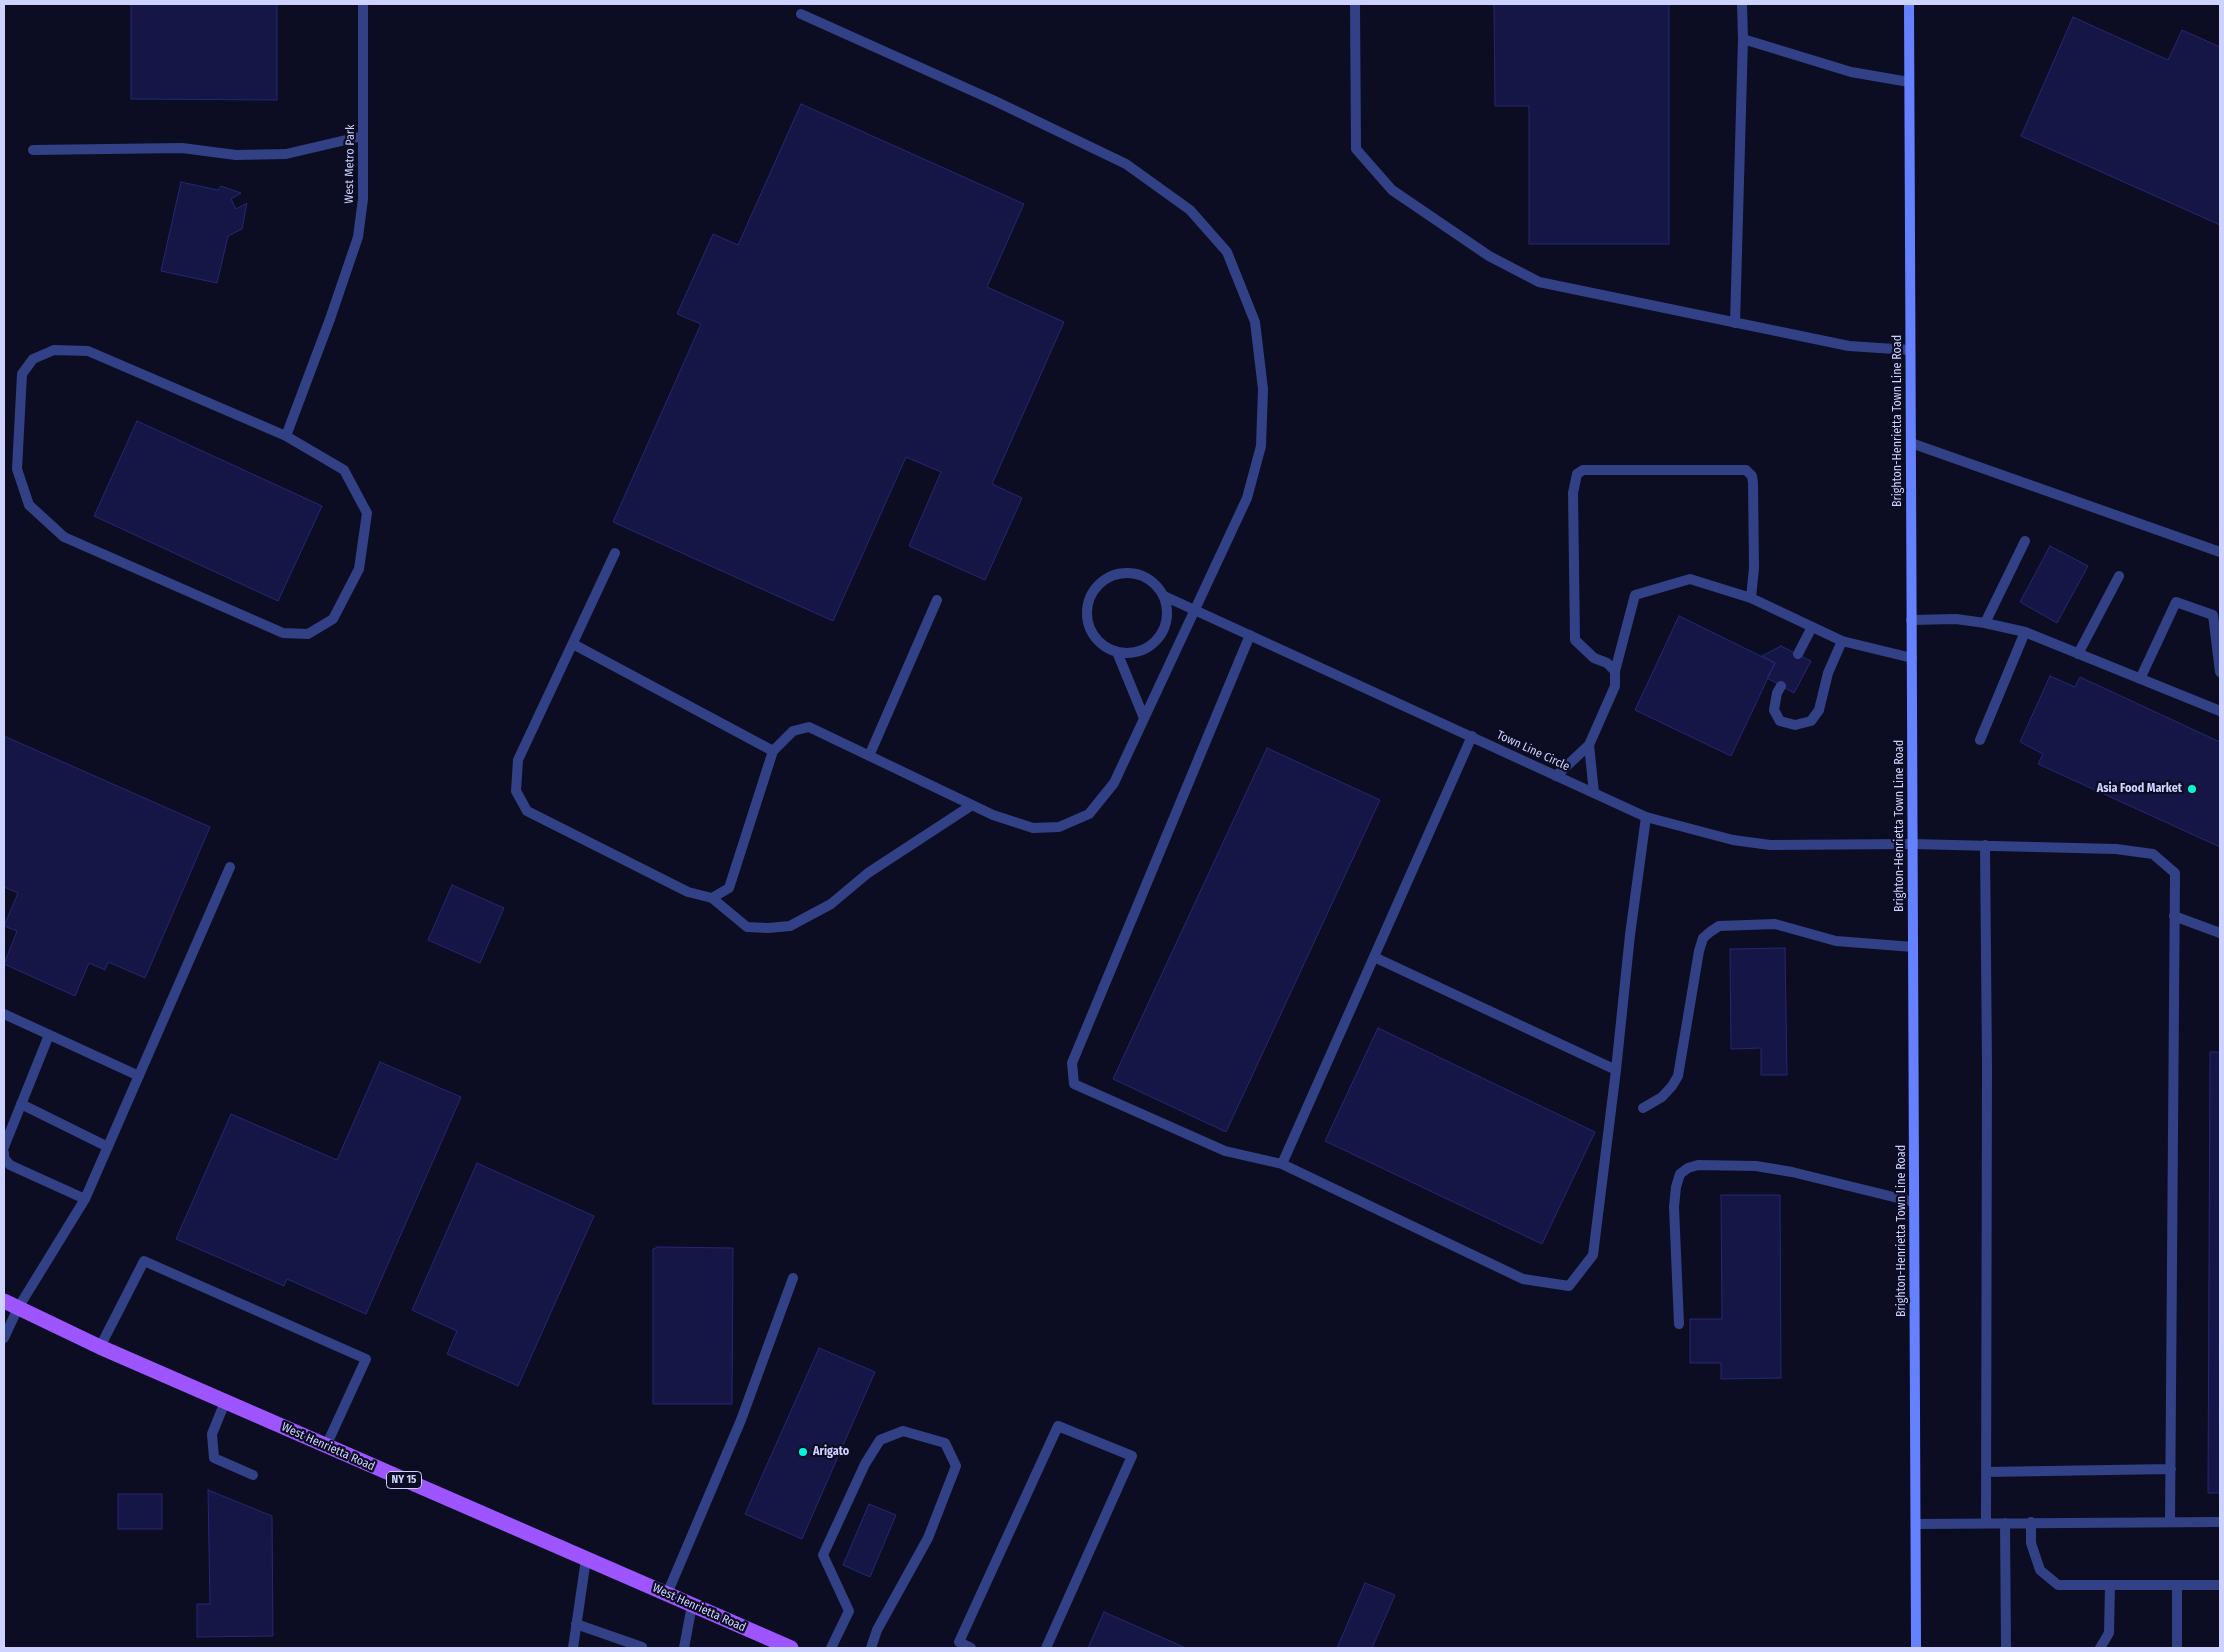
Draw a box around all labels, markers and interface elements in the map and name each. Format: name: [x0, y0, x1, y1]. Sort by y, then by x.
street label: West Metro Park: [342, 124, 358, 204]
street label: Brighton-Henrietta Town Line Road: [1891, 335, 1905, 507]
street label: Town Line Circle: [1494, 728, 1572, 774]
street label: Brighton-Henrietta Town Line Road: [1893, 740, 1907, 912]
place label: Asia Food Market: [2097, 782, 2182, 796]
marker: Asia Food Market: [2186, 783, 2198, 795]
street label: Brighton-Henrietta Town Line Road: [1895, 1145, 1909, 1317]
street label: West Henrietta Road: [279, 1420, 377, 1474]
place label: Arigato: [813, 1445, 849, 1459]
marker: Arigato: [797, 1446, 809, 1458]
road number: NY 15: [386, 1472, 422, 1488]
street label: West Henrietta Road: [650, 1581, 748, 1635]

